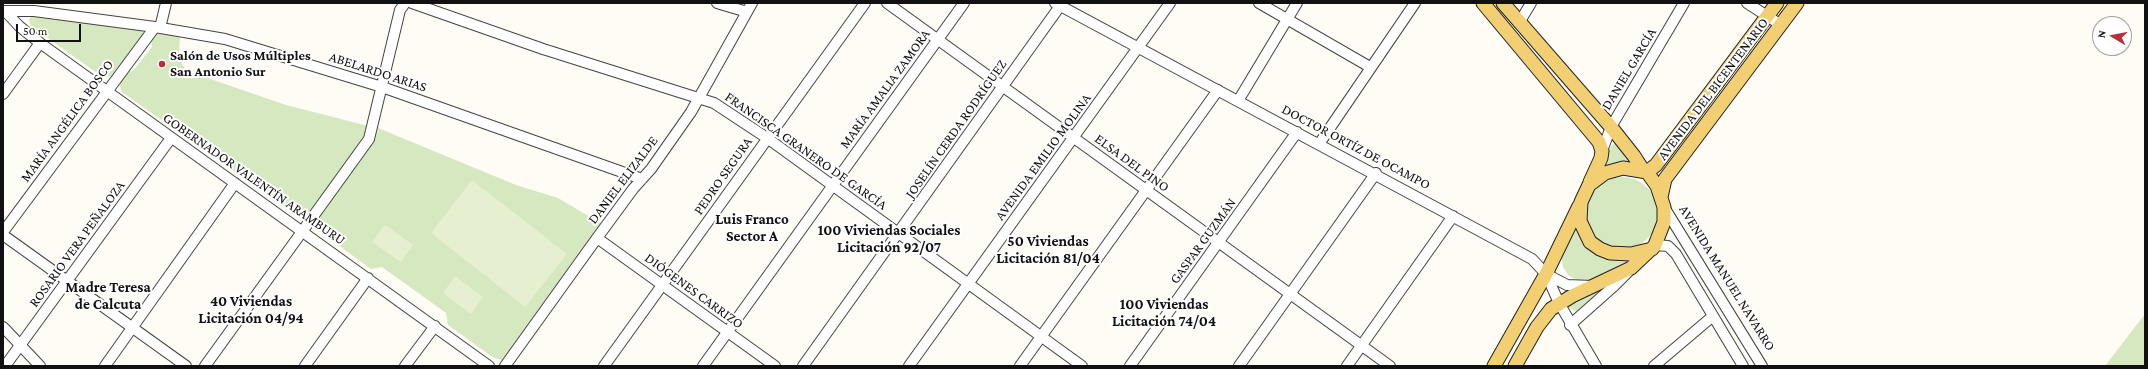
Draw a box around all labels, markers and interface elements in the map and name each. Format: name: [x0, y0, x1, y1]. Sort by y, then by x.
street label: AVENIDA DEL BICENTENARIO: [1654, 15, 1772, 163]
scale bar: [18, 16, 83, 42]
north arrow: [2092, 16, 2132, 56]
text: 50 m: [23, 24, 47, 38]
street label: DANIEL GARCÍA: [1598, 25, 1660, 113]
street label: MARÍA AMALIA ZAMORA: [836, 26, 934, 152]
text: N: [2095, 29, 2108, 39]
place label: Salón de Usos Múltiples San Antonio Sur: [170, 48, 311, 80]
street label: ABELARDO ARIAS: [327, 48, 429, 96]
street label: JOSELÍN CERDA RODRÍGUEZ: [902, 56, 1010, 202]
street label: MARÍA ANGÉLICA BOSCO: [17, 57, 117, 185]
marker: Salón de Usos Múltiples San Antonio Sur: [157, 59, 167, 69]
street label: FRANCISCA GRANERO DE GARCÍA: [722, 88, 890, 214]
street label: AVENIDA EMILIO MOLINA: [991, 90, 1095, 224]
street label: DOCTOR ORTÍZ DE OCAMPO: [1279, 101, 1433, 193]
street label: GOBERNADOR VALENTÍN ARAMBURU: [160, 109, 348, 249]
street label: ELSA DEL PINO: [1091, 130, 1173, 196]
street label: DANIEL ELIZALDE: [584, 133, 662, 227]
street label: PEDRO SEGURA: [690, 134, 756, 218]
street label: ROSARIO VERA PEÑALOZA: [25, 178, 129, 310]
street label: GASPAR GUZMÁN: [1166, 195, 1240, 287]
street label: AVENIDA MANUEL NAVARRO: [1675, 202, 1779, 354]
district label: Luis Franco Sector A: [715, 210, 789, 245]
district label: 100 Viviendas Sociales Licitación 92/07: [818, 221, 960, 256]
district label: 50 Viviendas Licitación 81/04: [996, 232, 1100, 267]
street label: DIÓGENES CARRIZO: [641, 250, 747, 332]
district label: Madre Teresa de Calcuta: [65, 278, 151, 313]
district label: 40 Viviendas Licitación 04/94: [198, 292, 304, 327]
district label: 100 Viviendas Licitación 74/04: [1112, 295, 1216, 330]

